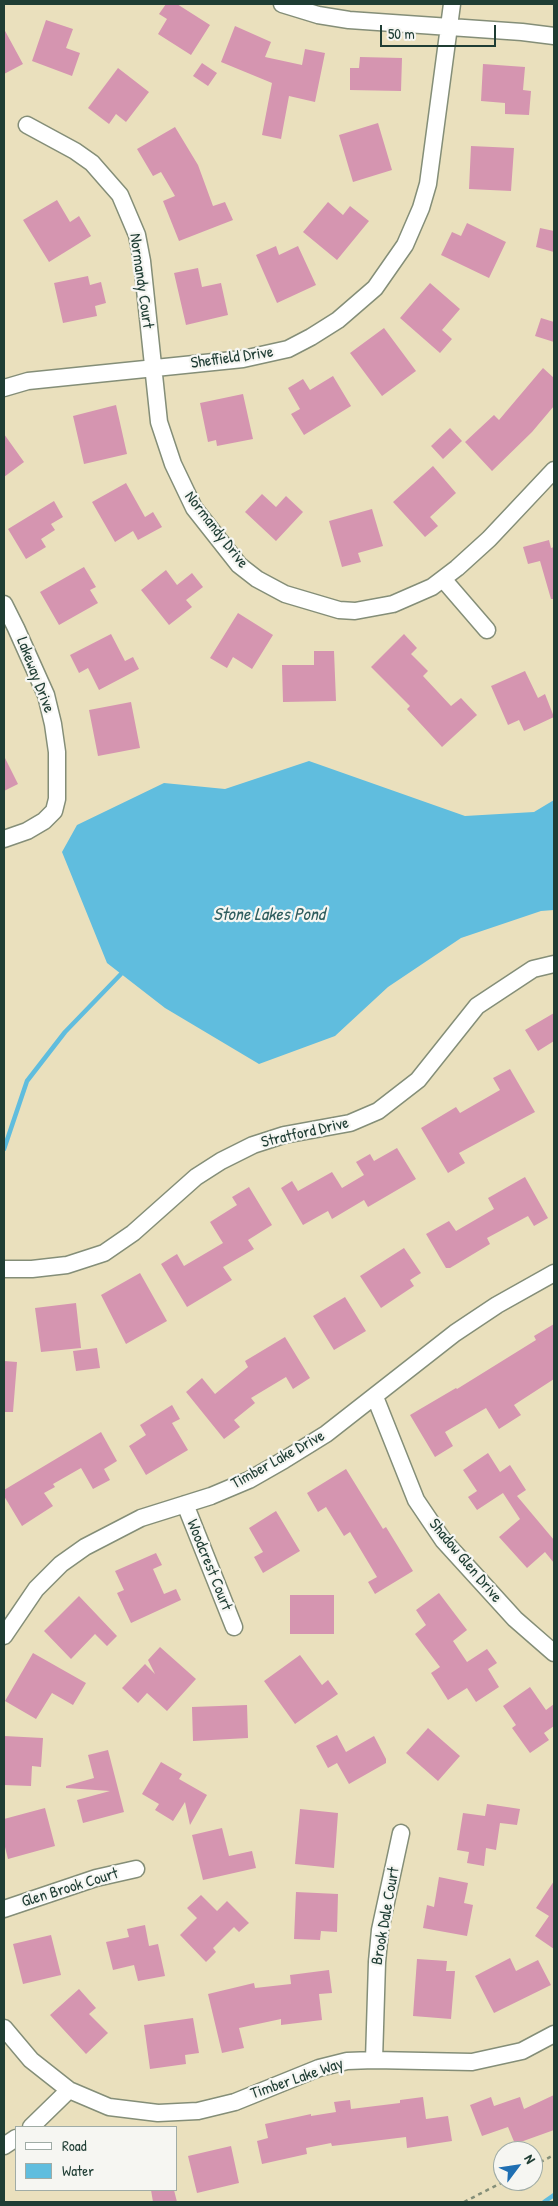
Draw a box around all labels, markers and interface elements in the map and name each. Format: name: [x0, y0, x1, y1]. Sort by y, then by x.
scale bar: [383, 15, 499, 47]
text: 50 m: [388, 23, 415, 44]
street label: Normandy Court: [125, 232, 157, 330]
street label: Sheffield Drive: [190, 343, 274, 373]
street label: Normandy Drive: [180, 488, 252, 572]
street label: Lakeway Drive: [12, 634, 58, 716]
water label: Stone Lakes Pond: [213, 904, 325, 926]
street label: Stratford Drive: [259, 1114, 351, 1152]
street label: Timber Lake Drive: [228, 1426, 328, 1494]
street label: Shadow Glen Drive: [424, 1515, 506, 1607]
street label: Woodcrest Court: [182, 1517, 236, 1613]
street label: Glen Brook Court: [19, 1864, 121, 1912]
street label: Brook Dale Court: [368, 1866, 404, 1966]
street label: Timber Lake Way: [248, 2054, 346, 2104]
legend: [15, 2126, 178, 2191]
text: Road: [62, 2135, 87, 2156]
north arrow: [493, 2141, 543, 2191]
text: N: [520, 2150, 540, 2167]
text: Water: [62, 2160, 94, 2181]

